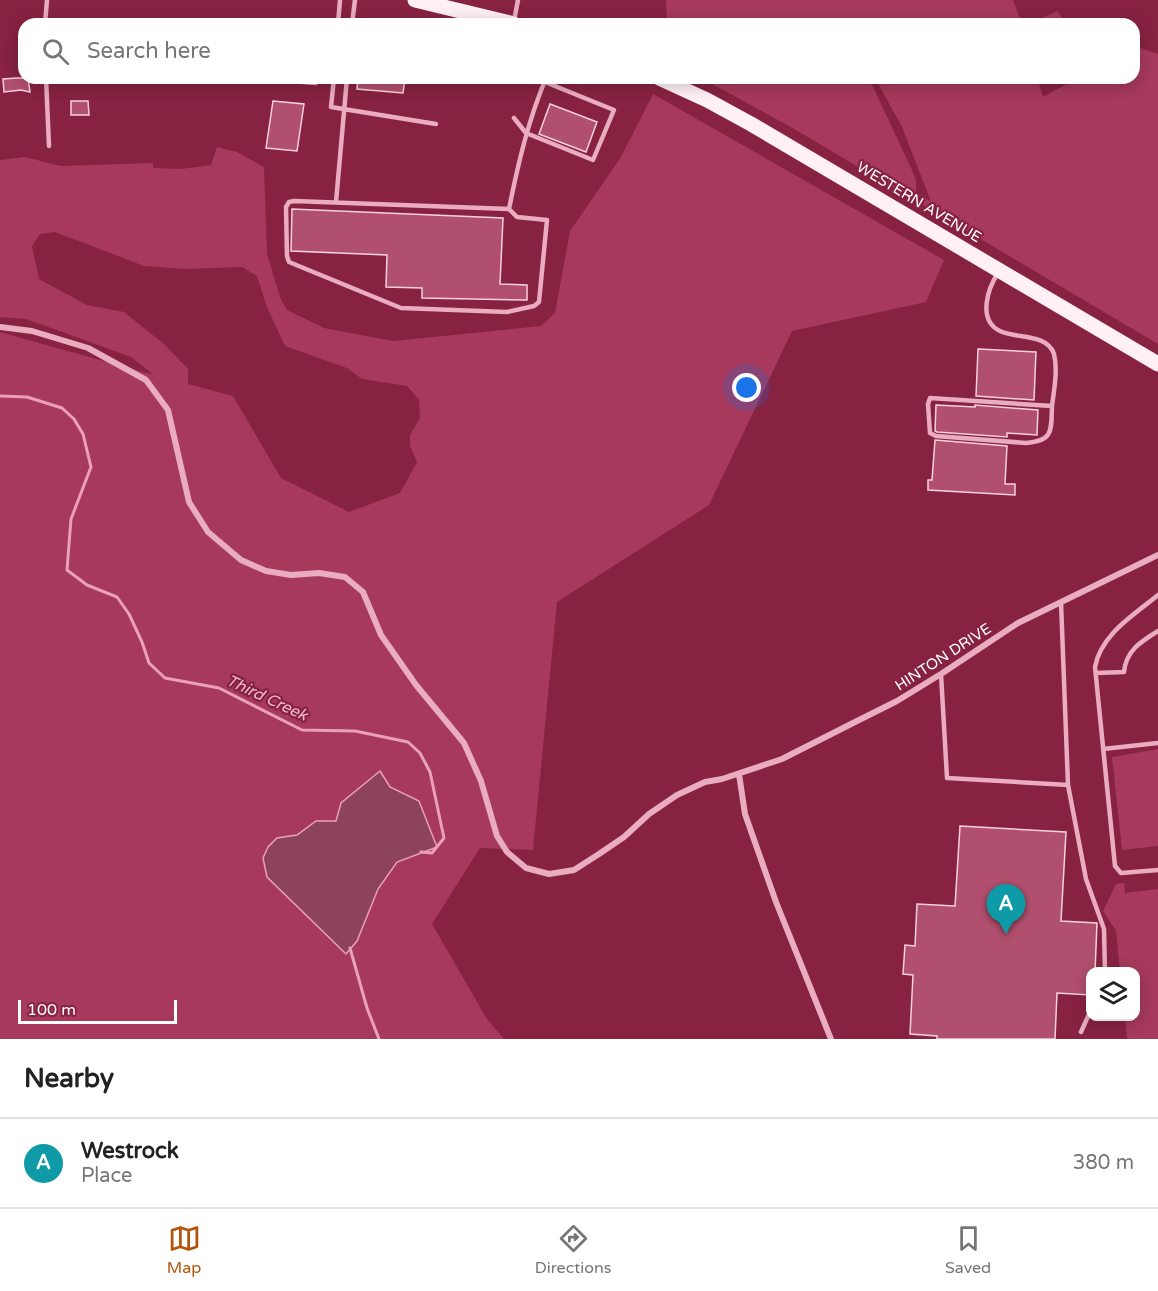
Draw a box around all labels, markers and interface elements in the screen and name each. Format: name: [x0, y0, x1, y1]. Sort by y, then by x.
search box: [18, 18, 1140, 84]
icon: search: [39, 35, 72, 68]
text: Search here: [87, 38, 211, 64]
street label: WESTERN AVENUE: [853, 158, 985, 246]
your location: [732, 373, 761, 402]
street label: HINTON DRIVE: [892, 619, 994, 695]
water label: Third Creek: [223, 671, 312, 726]
pin: A: [986, 884, 1026, 934]
map controls: [1086, 967, 1140, 1021]
button: layers: [1086, 967, 1140, 1021]
scale bar: [18, 997, 177, 1024]
text: 100 m: [27, 1000, 76, 1020]
text: Nearby: [24, 1063, 114, 1094]
text: Westrock: [81, 1138, 179, 1164]
text: A: [36, 1151, 51, 1175]
text: 380 m: [1073, 1151, 1134, 1175]
text: Place: [81, 1164, 132, 1188]
tab: Map: [167, 1222, 201, 1278]
tab: Directions: [535, 1222, 611, 1278]
tab: Saved: [945, 1222, 991, 1278]

